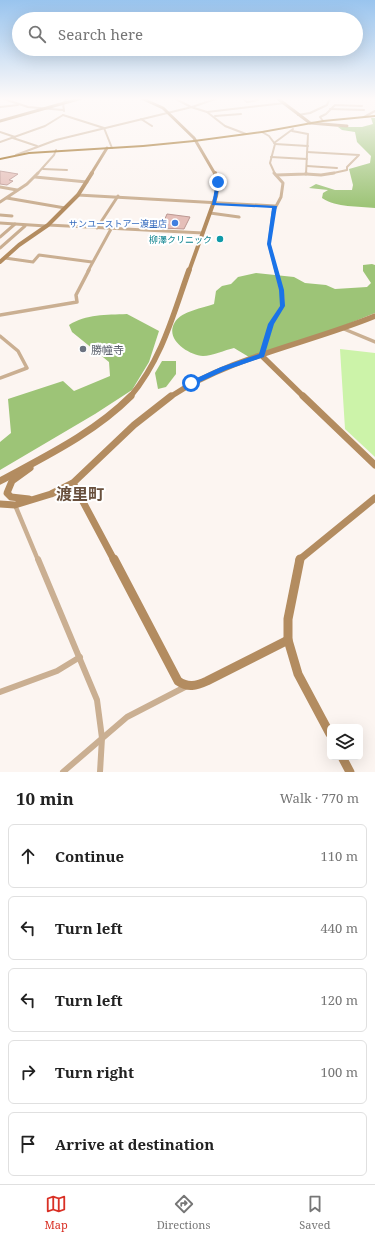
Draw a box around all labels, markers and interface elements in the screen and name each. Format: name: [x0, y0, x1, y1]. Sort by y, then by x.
search box: [12, 12, 363, 56]
icon: search: [26, 23, 48, 45]
text: Search here: [58, 24, 143, 44]
route end: [209, 173, 227, 191]
place label: サンユーストアー渡里店: [69, 217, 167, 230]
marker: サンユーストアー渡里店: [170, 218, 180, 228]
place label: 柳澤クリニック: [149, 233, 212, 246]
marker: 柳澤クリニック: [215, 234, 225, 244]
place label: 勝幢寺: [91, 342, 124, 357]
marker: 勝幢寺: [78, 344, 88, 354]
route start: [182, 374, 200, 392]
district label: 渡里町: [56, 483, 104, 505]
map controls: [327, 724, 363, 760]
button: layers: [327, 724, 363, 760]
text: 10 min: [16, 787, 74, 810]
text: Walk · 770 m: [280, 789, 359, 807]
icon: ahead: [17, 845, 39, 867]
text: Continue: [55, 846, 124, 866]
text: 110 m: [321, 847, 358, 865]
icon: left: [17, 917, 39, 939]
text: Turn left: [55, 918, 123, 938]
text: 440 m: [321, 919, 358, 937]
icon: left: [17, 989, 39, 1011]
text: Turn left: [55, 990, 123, 1010]
text: 120 m: [321, 991, 358, 1009]
icon: right: [17, 1061, 39, 1083]
text: Turn right: [55, 1062, 134, 1082]
text: 100 m: [321, 1063, 358, 1081]
icon: arrive: [17, 1133, 39, 1155]
text: Arrive at destination: [55, 1134, 214, 1154]
tab: Map: [44, 1193, 68, 1232]
tab: Directions: [157, 1193, 210, 1232]
tab: Saved: [299, 1193, 331, 1232]

